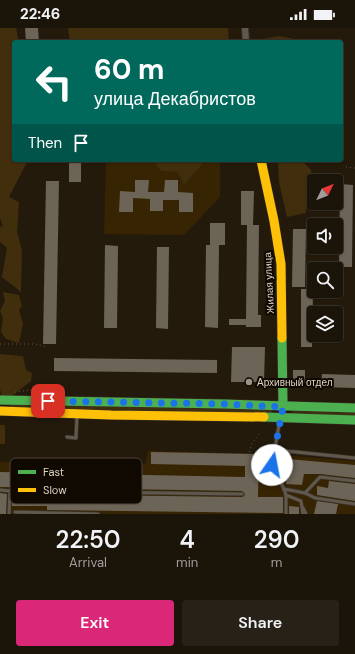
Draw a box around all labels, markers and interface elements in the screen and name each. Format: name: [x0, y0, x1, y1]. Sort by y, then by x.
text: 22:46: [20, 4, 60, 24]
text: 60 m: [94, 51, 164, 88]
icon: left: [28, 56, 80, 108]
text: улица Декабристов: [94, 87, 256, 111]
icon: arrive: [70, 132, 92, 154]
text: Then: [28, 133, 62, 153]
north arrow: [307, 174, 343, 210]
map controls: [307, 174, 343, 342]
button: sound: [307, 218, 343, 254]
street label: Жилая улица: [261, 251, 277, 314]
button: search: [307, 262, 343, 298]
button: layers: [307, 306, 343, 342]
place label: Архивный отдел: [257, 376, 333, 389]
marker: Архивный отдел: [244, 377, 254, 387]
pin: [31, 384, 65, 418]
icon: arrive: [37, 390, 59, 412]
position arrow: [251, 444, 293, 486]
legend: [10, 458, 142, 504]
text: Fast: [43, 465, 64, 479]
text: Slow: [43, 483, 67, 497]
text: 22:50: [56, 524, 121, 555]
text: 4: [180, 524, 195, 555]
text: 290: [254, 524, 299, 555]
text: Arrival: [69, 554, 107, 571]
text: min: [176, 554, 198, 571]
text: m: [271, 554, 282, 571]
button: Exit: [16, 600, 174, 646]
button: Share: [182, 600, 339, 646]

